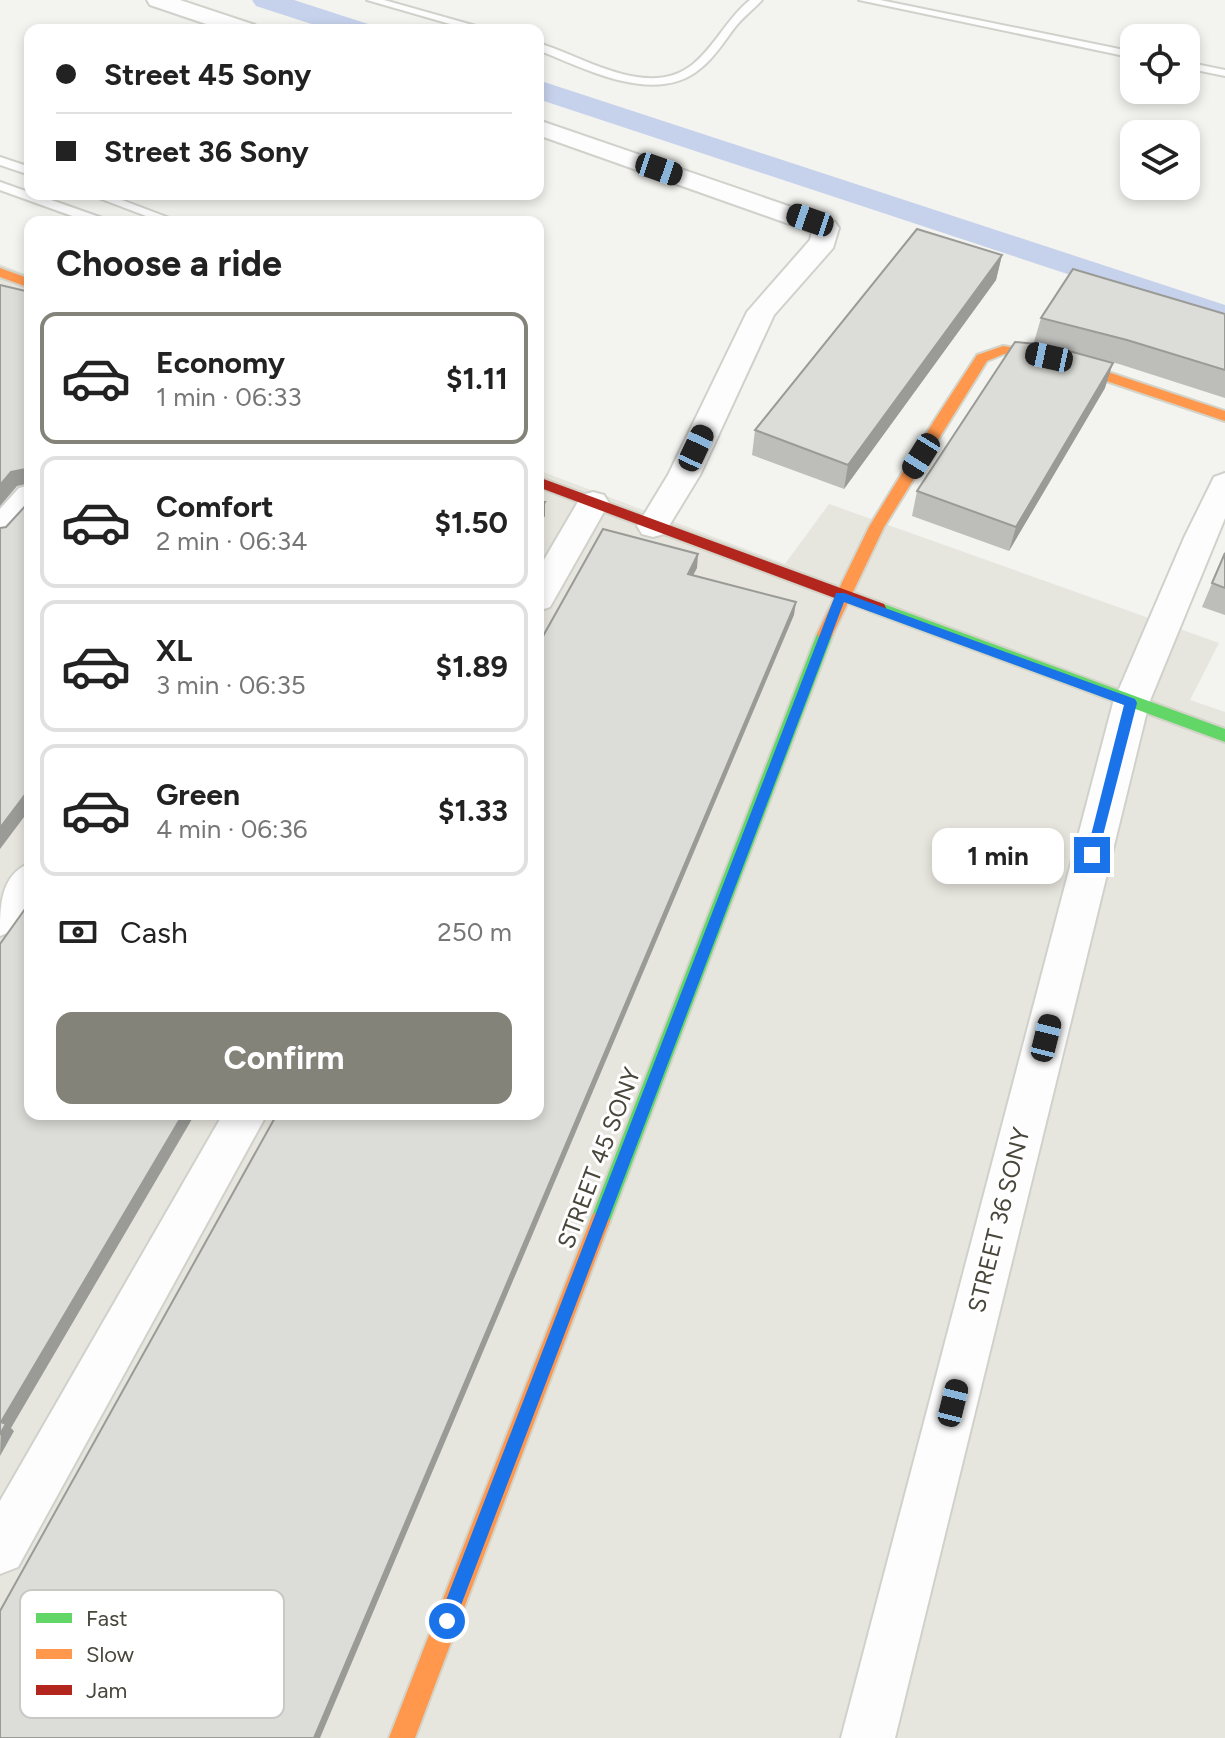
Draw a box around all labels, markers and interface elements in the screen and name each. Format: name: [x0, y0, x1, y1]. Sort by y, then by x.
map controls: [1120, 24, 1200, 200]
button: locate: [1120, 24, 1200, 104]
text: Street 45 Sony: [104, 56, 311, 93]
button: layers: [1120, 120, 1200, 200]
text: Street 36 Sony: [104, 133, 309, 170]
car: [632, 150, 686, 188]
car: [783, 201, 837, 239]
text: Choose a ride: [56, 242, 282, 285]
car: [1023, 340, 1075, 374]
icon: car: [60, 342, 132, 414]
text: Economy: [156, 344, 285, 381]
text: $1.11: [446, 360, 508, 397]
text: 1 min · 06:33: [156, 381, 302, 413]
car: [675, 421, 717, 475]
car: [898, 429, 944, 483]
icon: car: [60, 486, 132, 558]
text: Comfort: [156, 488, 274, 525]
text: $1.50: [434, 504, 508, 541]
text: 2 min · 06:34: [156, 525, 307, 557]
icon: car: [60, 630, 132, 702]
text: XL: [156, 632, 192, 669]
text: $1.89: [436, 648, 508, 685]
text: 3 min · 06:35: [156, 669, 306, 701]
icon: car: [60, 774, 132, 846]
text: Green: [156, 776, 240, 813]
text: $1.33: [438, 792, 508, 829]
text: 4 min · 06:36: [156, 813, 308, 845]
callout: 1 min: [932, 827, 1064, 883]
route end: [1074, 837, 1110, 873]
text: 1 min: [967, 840, 1029, 872]
icon: cash: [56, 910, 100, 954]
text: Cash: [120, 914, 188, 951]
text: 250 m: [437, 916, 512, 948]
button: Confirm: [56, 1012, 512, 1104]
car: [1029, 1012, 1063, 1064]
street label: STREET 45 SONY: [551, 1063, 647, 1252]
street label: STREET 36 SONY: [962, 1124, 1036, 1315]
car: [936, 1377, 970, 1429]
legend: [20, 1590, 284, 1718]
route start: [429, 1603, 465, 1639]
text: Fast: [86, 1605, 128, 1632]
text: Slow: [86, 1641, 135, 1668]
text: Jam: [86, 1677, 127, 1704]

